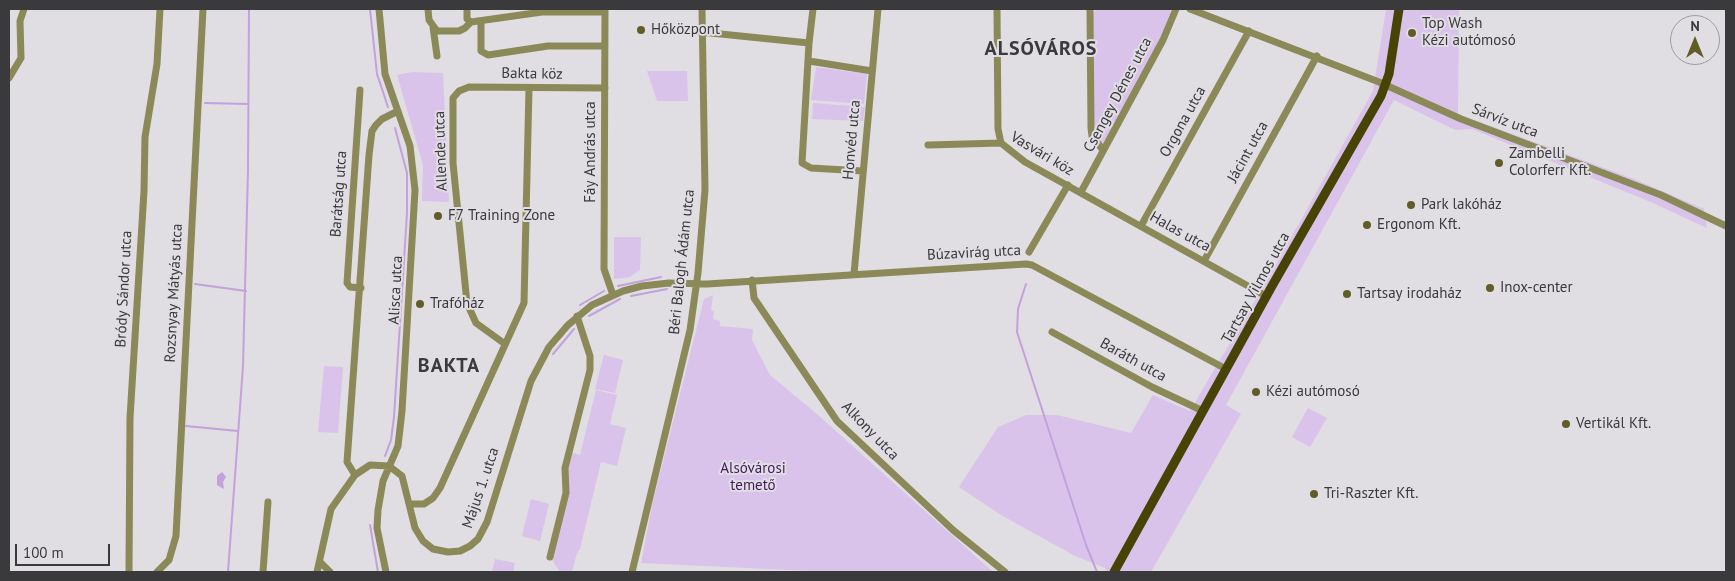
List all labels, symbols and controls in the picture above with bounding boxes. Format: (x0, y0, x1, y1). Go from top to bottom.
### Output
place label: Top Wash Kézi autómosó (1422, 15, 1516, 50)
north arrow (1670, 15, 1720, 65)
text: N (1690, 17, 1700, 35)
place label: Hőközpont (651, 21, 720, 39)
marker: Hőközpont (635, 24, 647, 36)
marker: Top Wash Kézi autómosó (1406, 27, 1418, 39)
street label: Csengey Dénes utca (1080, 34, 1156, 156)
district label: ALSÓVÁROS (983, 37, 1099, 61)
street label: Bakta köz (501, 64, 563, 84)
street label: Orgona utca (1156, 83, 1210, 161)
street label: Honvéd utca (840, 99, 864, 181)
street label: Sárvíz utca (1469, 100, 1541, 142)
street label: Fáy András utca (582, 101, 600, 203)
street label: Allende utca (431, 111, 451, 191)
street label: Jácint utca (1224, 118, 1272, 186)
street label: Vasvári köz (1007, 128, 1077, 180)
place label: Zambelli Colorferr Kft. (1509, 145, 1591, 180)
street label: Barátság utca (327, 150, 351, 238)
marker: Zambelli Colorferr Kft. (1493, 157, 1505, 169)
street label: Béri Balogh Ádám utca (665, 188, 699, 336)
place label: Park lakóház (1421, 196, 1502, 214)
marker: Park lakóház (1405, 199, 1417, 211)
place label: F7 Training Zone (448, 207, 555, 225)
street label: Halas utca (1146, 208, 1214, 256)
marker: F7 Training Zone (432, 210, 444, 222)
place label: Ergonom Kft. (1377, 216, 1461, 234)
marker: Ergonom Kft. (1361, 219, 1373, 231)
street label: Rozsnyay Mátyás utca (161, 223, 187, 363)
street label: Tartsay Vilmos utca (1218, 229, 1294, 347)
street label: Bródy Sándor utca (112, 230, 136, 348)
street label: Búzavirág utca (927, 242, 1021, 264)
street label: Alisca utca (385, 255, 407, 325)
place label: Inox-center (1500, 279, 1573, 297)
marker: Inox-center (1484, 282, 1496, 294)
place label: Tartsay irodaház (1357, 285, 1462, 303)
marker: Tartsay irodaház (1341, 288, 1353, 300)
place label: Trafóház (430, 295, 484, 313)
marker: Trafóház (414, 298, 426, 310)
street label: Baráth utca (1097, 334, 1169, 386)
district label: BAKTA (417, 354, 481, 378)
place label: Kézi autómosó (1266, 383, 1360, 401)
marker: Kézi autómosó (1250, 386, 1262, 398)
street label: Alkony utca (838, 398, 902, 464)
place label: Vertikál Kft. (1576, 415, 1651, 433)
marker: Vertikál Kft. (1560, 418, 1572, 430)
street label: Május 1. utca (459, 445, 503, 531)
park label: Alsóvárosi temető (720, 460, 786, 495)
place label: Tri-Raszter Kft. (1324, 485, 1418, 503)
marker: Tri-Raszter Kft. (1308, 488, 1320, 500)
scale bar (18, 534, 112, 566)
text: 100 m (23, 543, 64, 562)

